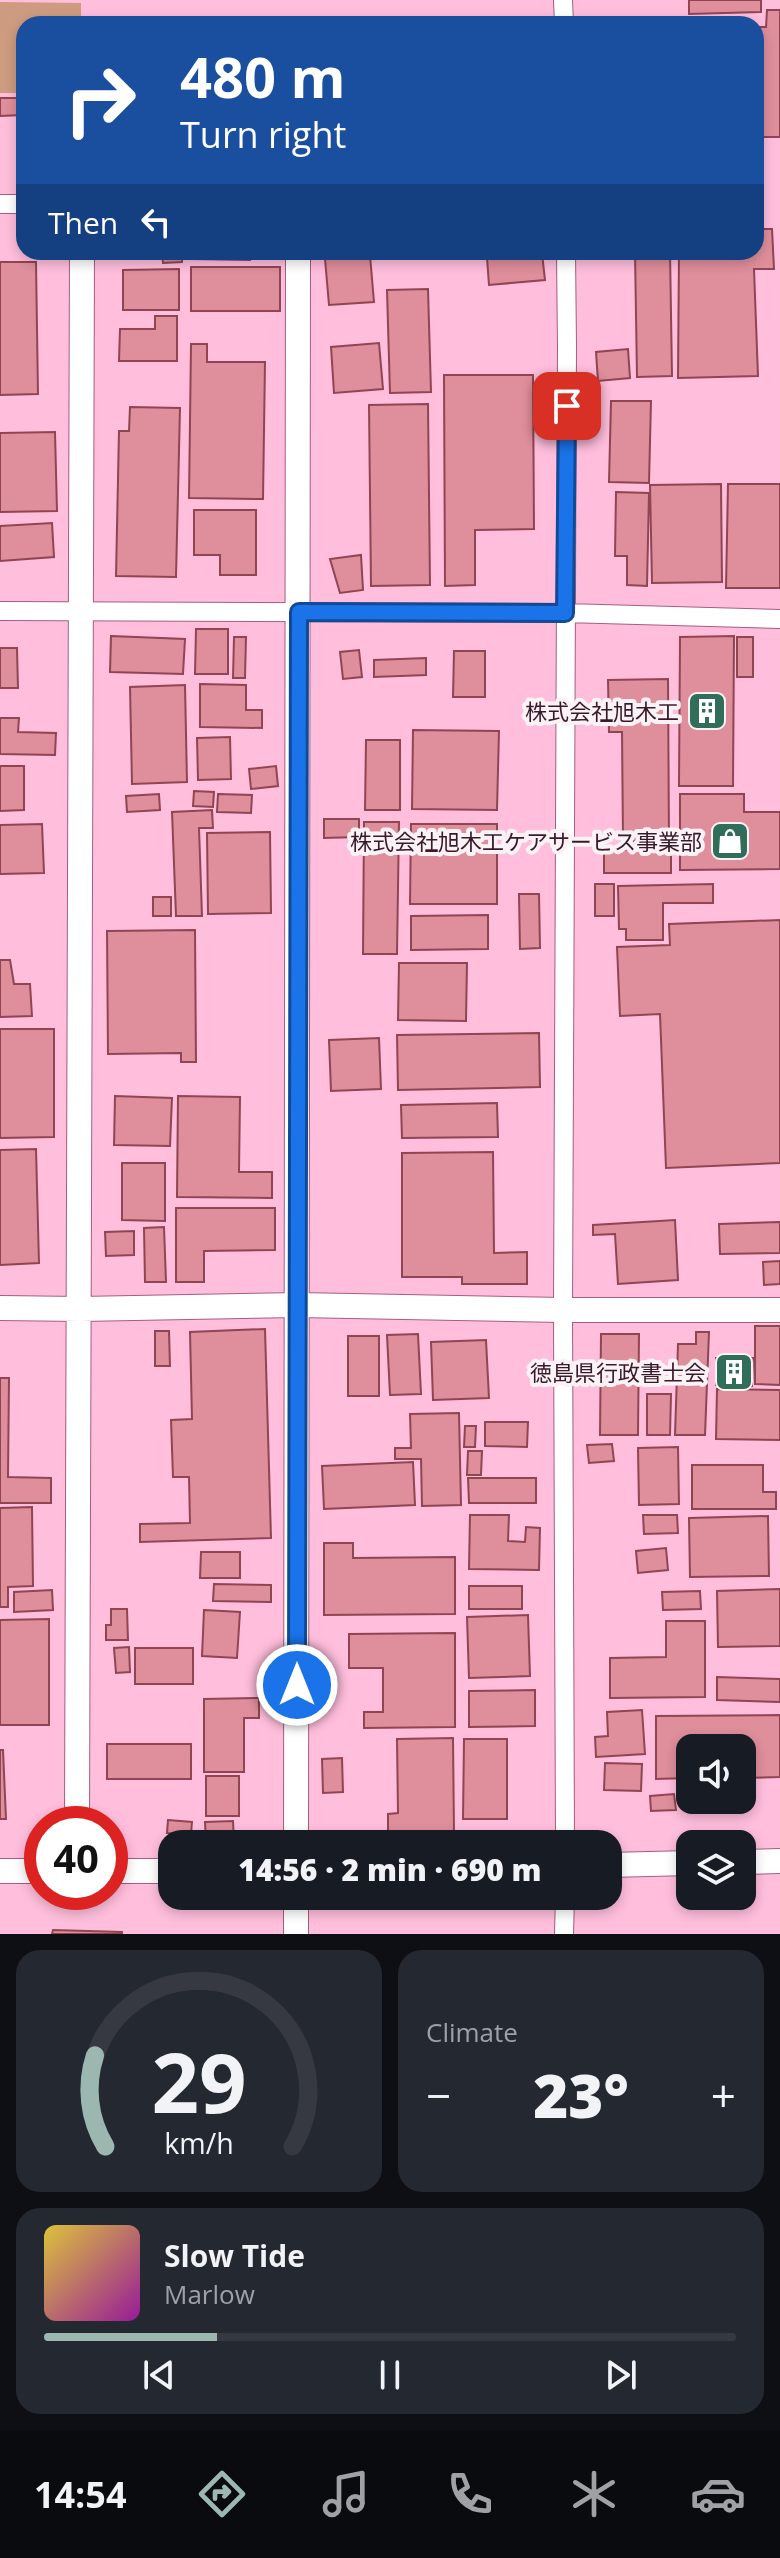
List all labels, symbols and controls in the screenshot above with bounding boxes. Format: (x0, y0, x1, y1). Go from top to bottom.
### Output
text: 480 m (180, 38, 346, 114)
icon: right (48, 48, 152, 152)
text: Turn right (180, 110, 346, 159)
icon: left (134, 200, 178, 244)
text: Then (48, 202, 118, 243)
pin (533, 372, 601, 440)
icon: arrive (545, 384, 589, 428)
building icon: 株式会社旭木工 (686, 690, 728, 732)
place label: 株式会社旭木工 (525, 696, 679, 726)
shop icon: 株式会社旭木工ケアサービス事業部 (709, 820, 751, 862)
place label: 株式会社旭木工ケアサービス事業部 (350, 826, 702, 856)
building icon: 徳島県行政書士会 (713, 1351, 755, 1393)
place label: 徳島県行政書士会 (530, 1357, 706, 1387)
position arrow (255, 1643, 339, 1727)
map controls (676, 1734, 756, 1910)
button: sound (676, 1734, 756, 1814)
speed limit sign: 40 (24, 1806, 128, 1910)
button: layers (676, 1830, 756, 1910)
text: 14:56 · 2 min · 690 m (238, 1849, 542, 1890)
text: Climate (426, 2014, 518, 2050)
text: 29 (151, 2024, 247, 2137)
text: 23° (533, 2054, 629, 2136)
text: − (426, 2065, 451, 2125)
text: + (711, 2065, 736, 2125)
text: km/h (164, 2123, 234, 2162)
text: Slow Tide (164, 2235, 305, 2276)
text: Marlow (164, 2276, 255, 2312)
icon: previous (137, 2353, 181, 2397)
icon: pause (368, 2353, 412, 2397)
icon: next (599, 2353, 643, 2397)
icon: directions (194, 2466, 250, 2522)
icon: music (318, 2466, 374, 2522)
icon: phone (442, 2466, 498, 2522)
icon: climate (566, 2466, 622, 2522)
icon: car (690, 2466, 746, 2522)
text: 14:54 (34, 2470, 127, 2519)

